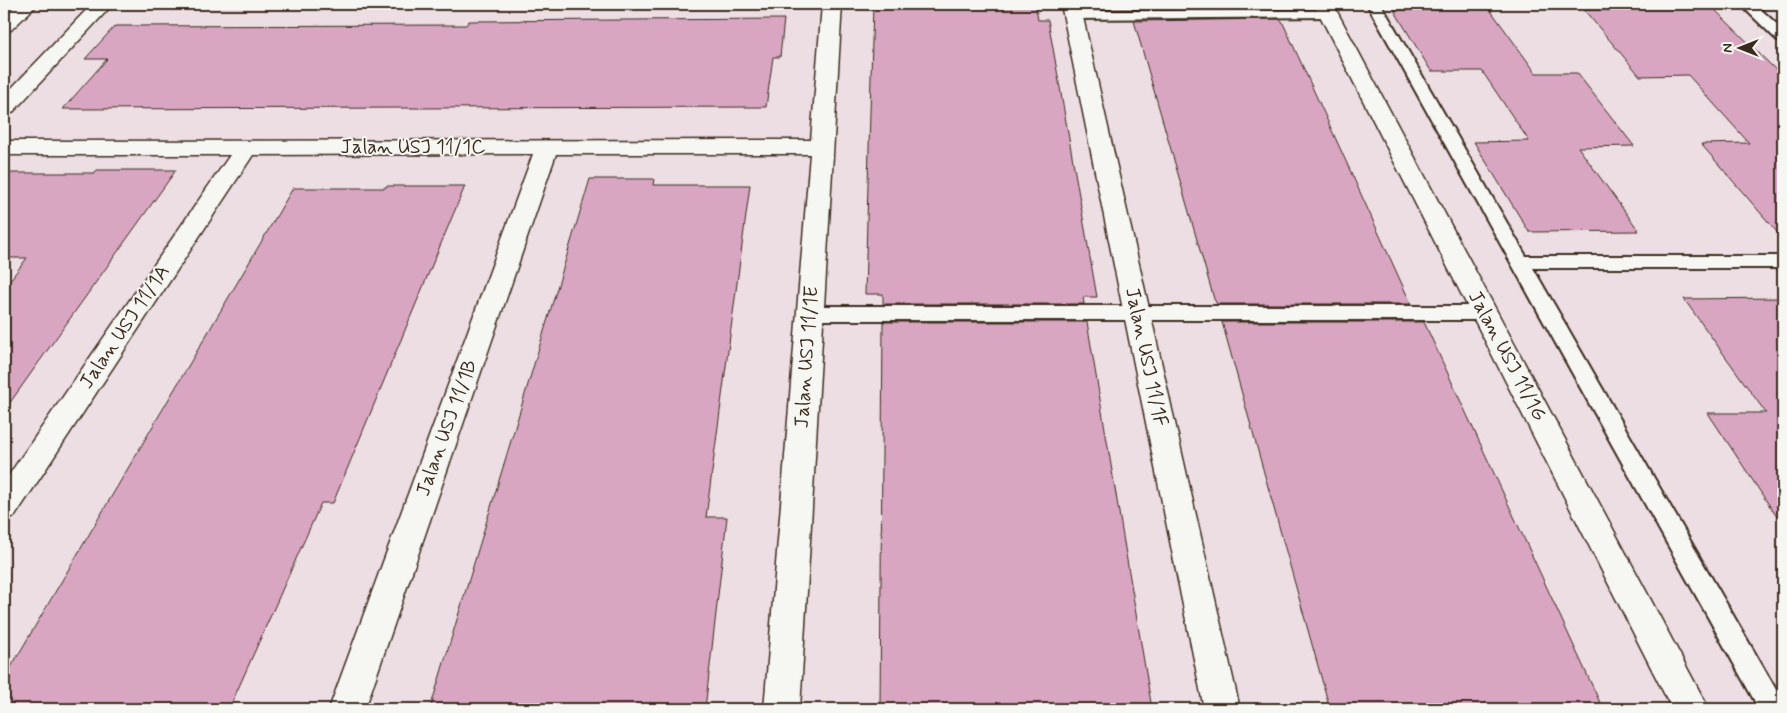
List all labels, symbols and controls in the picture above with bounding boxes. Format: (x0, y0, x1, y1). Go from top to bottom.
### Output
north arrow (1714, 22, 1764, 72)
text: N (1719, 43, 1737, 53)
street label: Jalan USJ 11/1C (340, 134, 486, 161)
street label: Jalan USJ 11/1A (74, 260, 176, 394)
street label: Jalan USJ 11/1E (789, 285, 825, 429)
street label: Jalan USJ 11/1F (1118, 285, 1174, 429)
street label: Jalan USJ 11/1G (1461, 286, 1553, 426)
street label: Jalan USJ 11/1B (410, 356, 484, 500)

